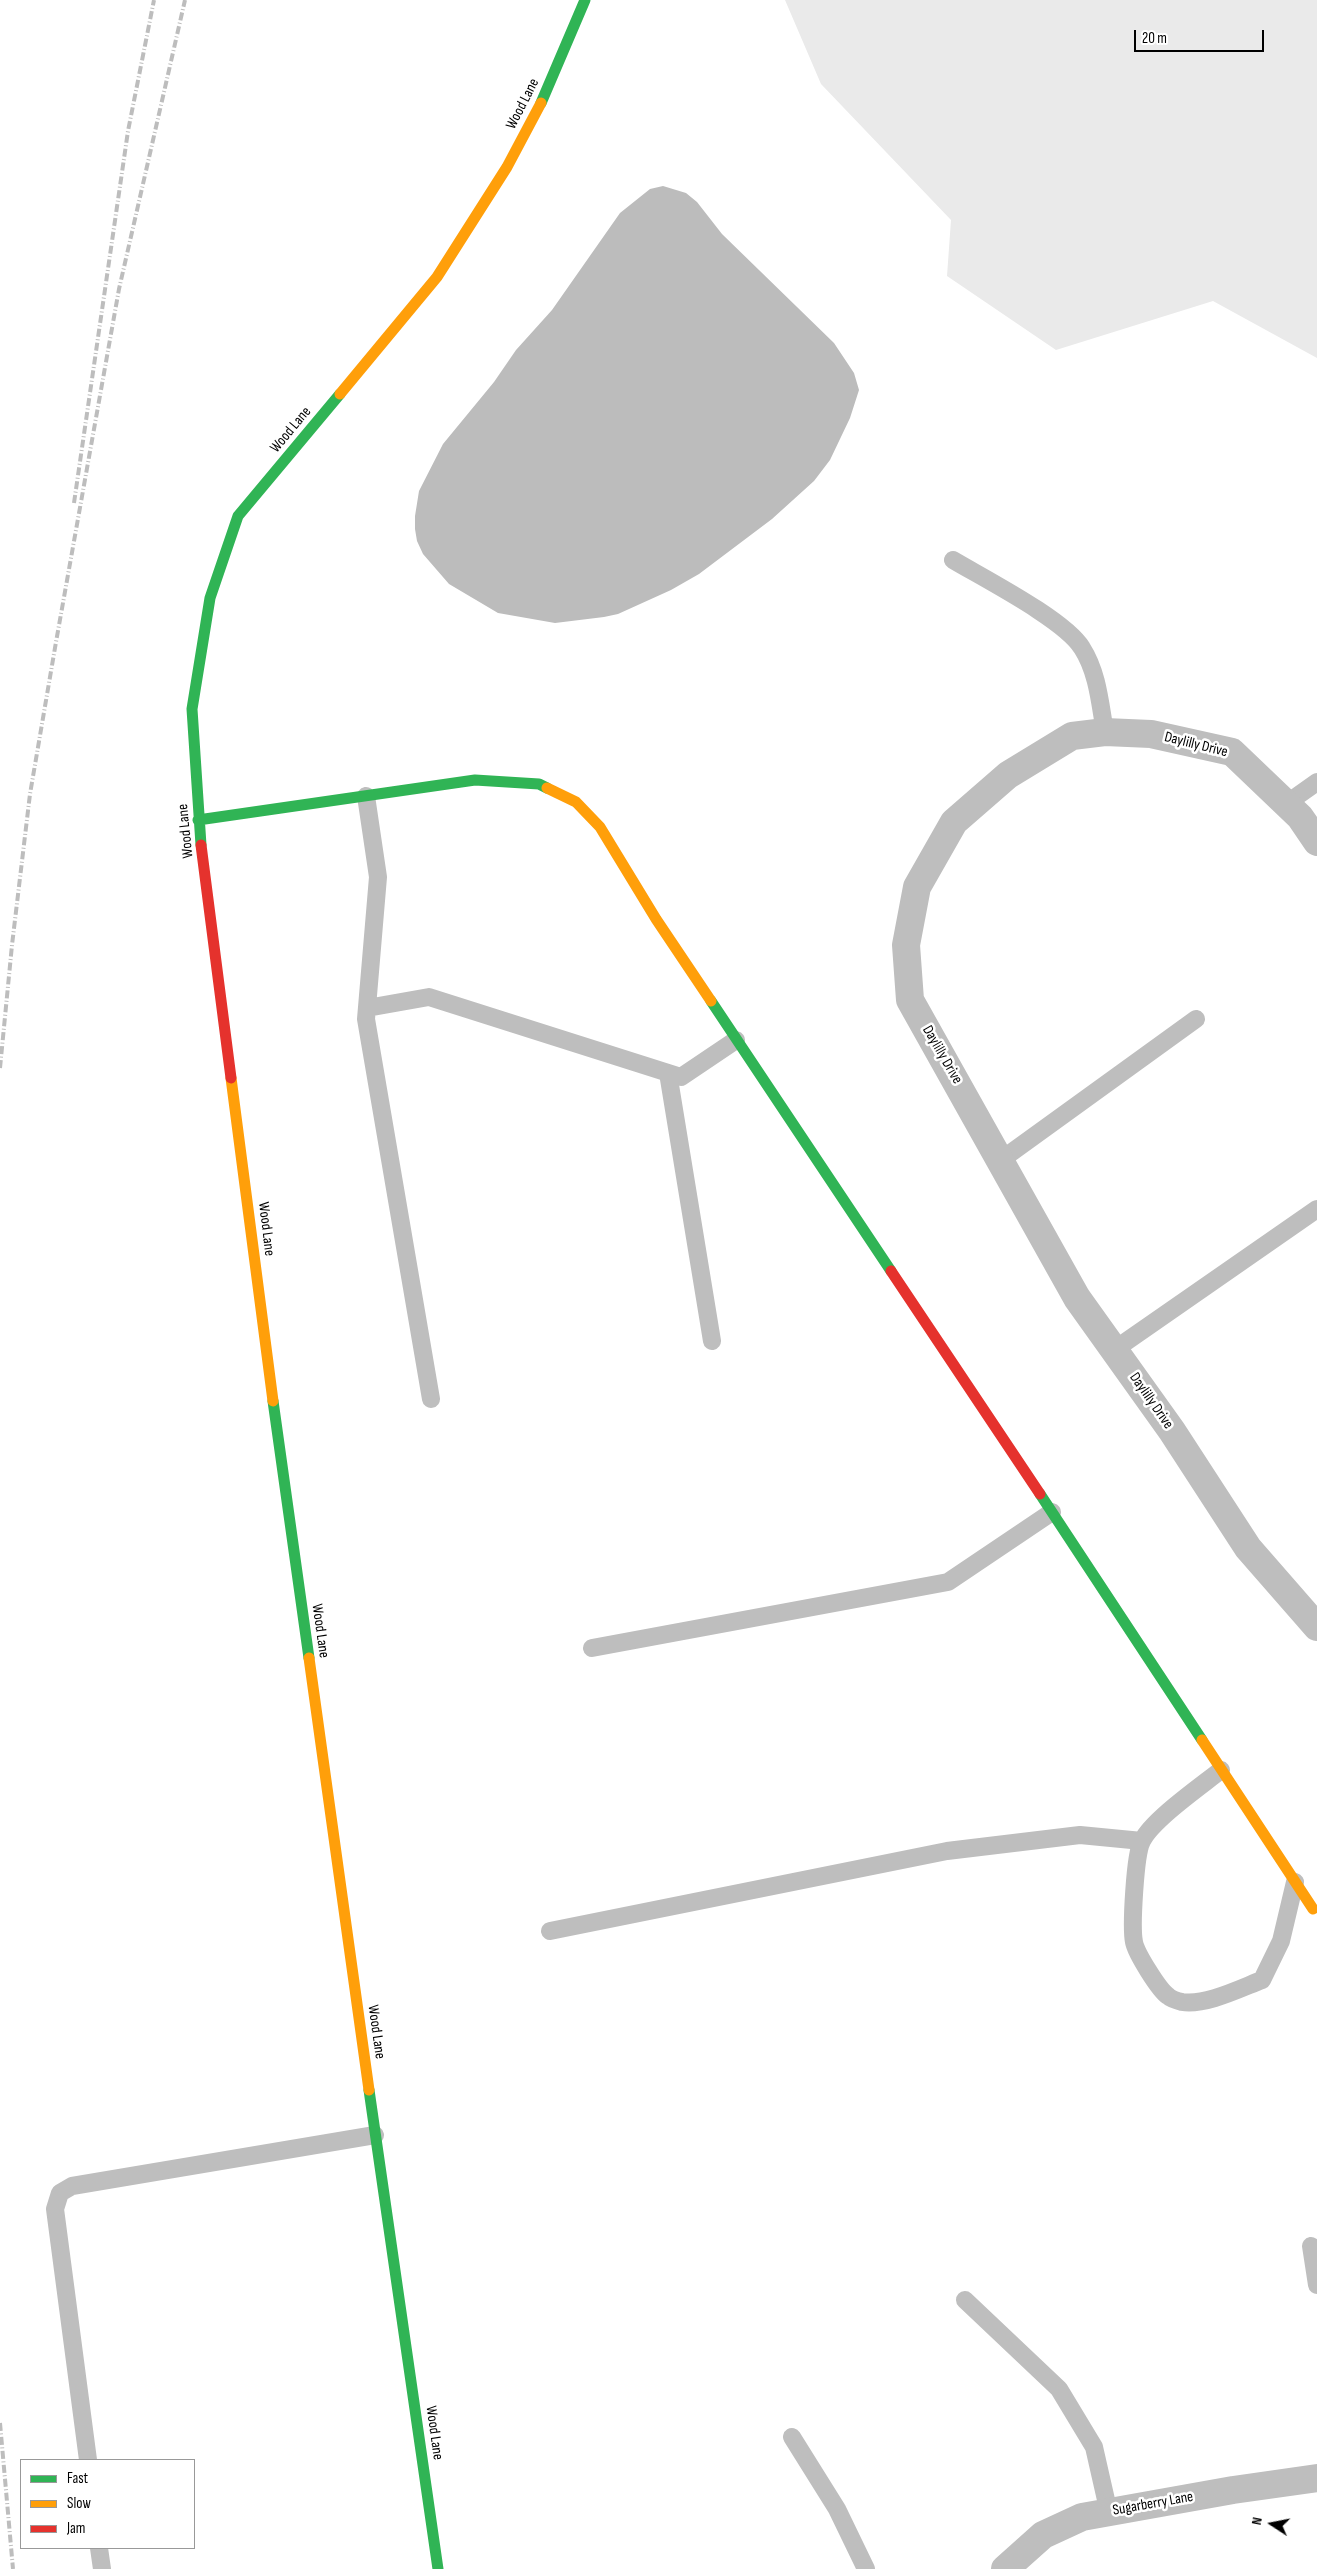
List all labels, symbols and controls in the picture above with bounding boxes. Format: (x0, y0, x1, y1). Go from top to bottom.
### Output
scale bar (1137, 20, 1267, 52)
text: 20 m (1142, 29, 1167, 48)
street label: Wood Lane (503, 76, 543, 132)
street label: Wood Lane (267, 403, 315, 457)
street label: Daylilly Drive (1162, 728, 1230, 762)
street label: Wood Lane (174, 803, 198, 859)
street label: Daylilly Drive (918, 1023, 966, 1087)
street label: Wood Lane (254, 1201, 278, 1257)
street label: Daylilly Drive (1125, 1369, 1177, 1433)
street label: Wood Lane (307, 1603, 333, 1659)
street label: Wood Lane (363, 2004, 389, 2060)
street label: Wood Lane (421, 2405, 447, 2461)
legend (20, 2459, 195, 2549)
text: Fast (67, 2469, 88, 2488)
street label: Sugarberry Lane (1111, 2488, 1195, 2520)
text: Slow (67, 2494, 91, 2513)
north arrow (1247, 2499, 1297, 2549)
text: N (1248, 2516, 1266, 2526)
text: Jam (67, 2519, 85, 2538)

